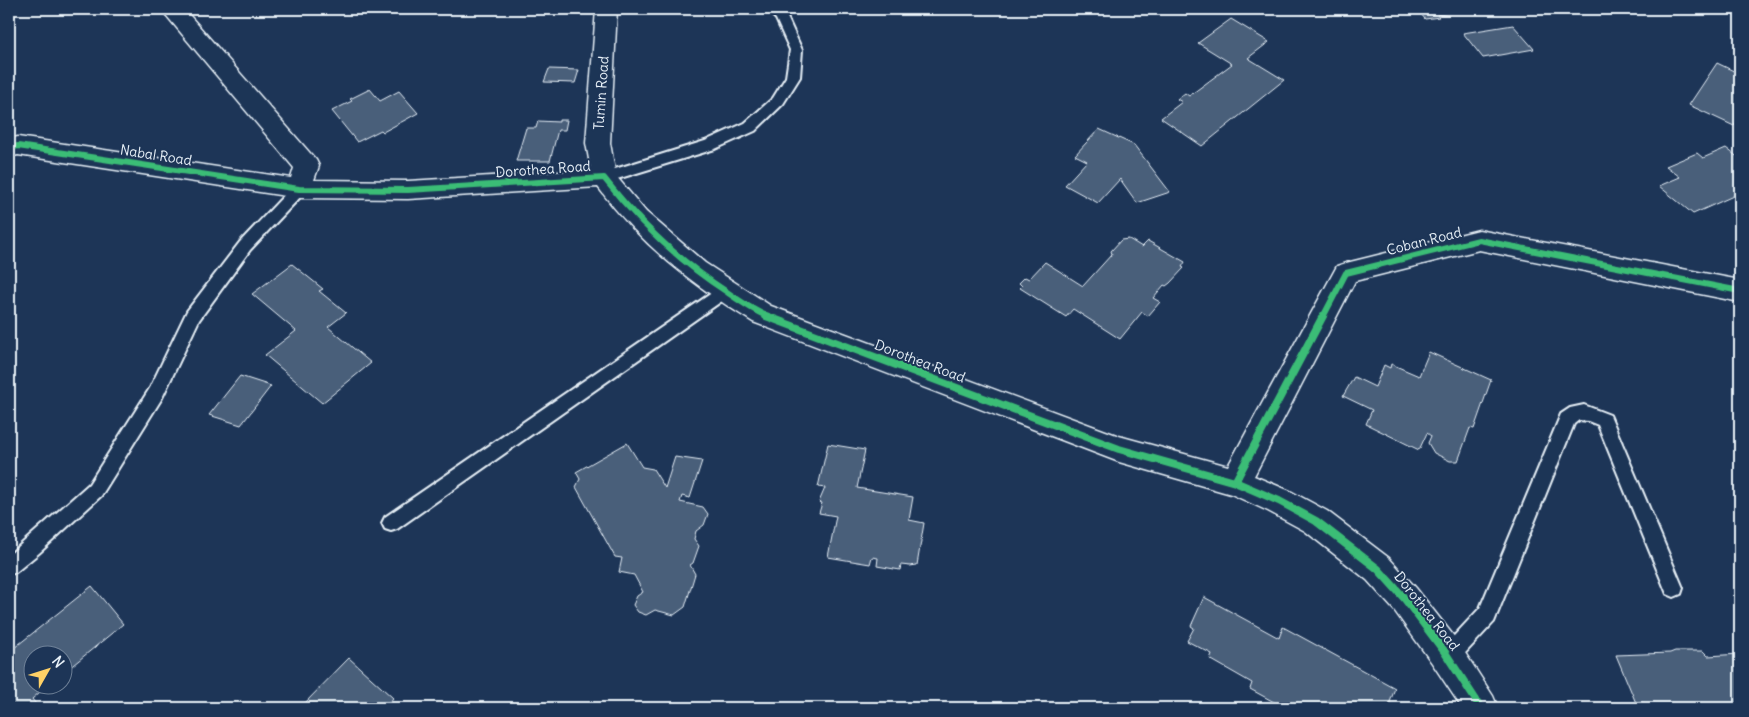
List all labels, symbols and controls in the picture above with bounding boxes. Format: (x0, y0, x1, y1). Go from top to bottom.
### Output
street label: Tumin Road (589, 55, 613, 131)
street label: Nabal Road (119, 140, 193, 170)
street label: Dorothea Road (495, 157, 591, 181)
street label: Coban Road (1384, 223, 1464, 259)
street label: Dorothea Road (872, 335, 968, 387)
street label: Dorothea Road (1390, 568, 1464, 654)
north arrow (22, 644, 72, 694)
text: N (48, 652, 68, 671)

